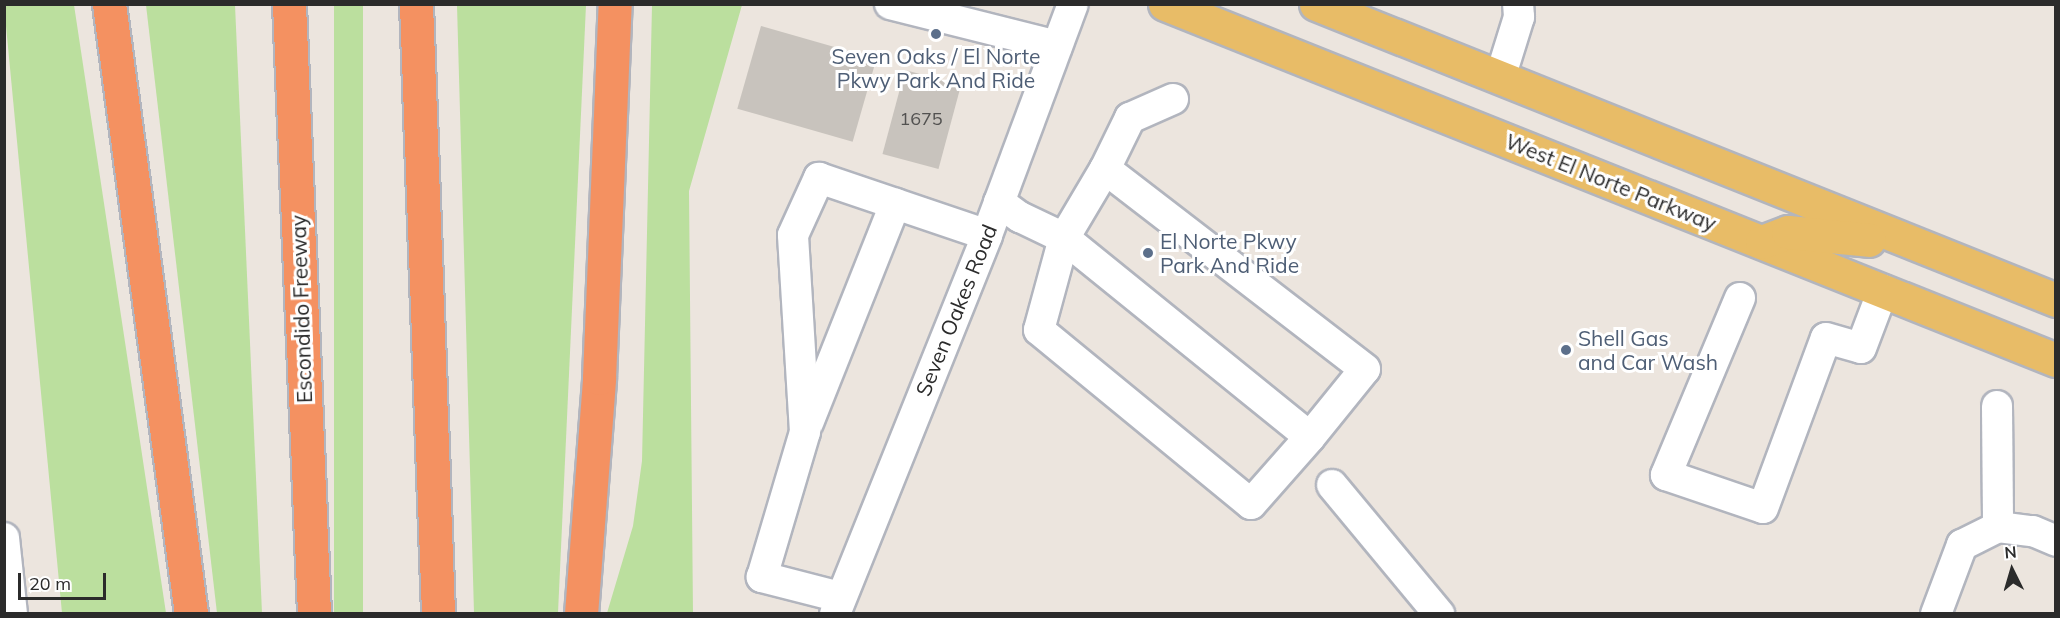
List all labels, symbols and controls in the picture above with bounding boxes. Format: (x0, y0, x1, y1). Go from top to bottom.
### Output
marker: Seven Oaks / El Norte Pkwy Park And Ride (929, 27, 943, 41)
place label: Seven Oaks / El Norte Pkwy Park And Ride (832, 43, 1040, 93)
house number: 1675 (899, 108, 943, 130)
street label: West El Norte Parkway (1502, 128, 1720, 236)
street label: Escondido Freeway (285, 215, 317, 403)
street label: Seven Oakes Road (910, 221, 1002, 399)
place label: El Norte Pkwy Park And Ride (1160, 228, 1299, 278)
marker: El Norte Pkwy Park And Ride (1141, 246, 1155, 260)
place label: Shell Gas and Car Wash (1578, 325, 1718, 375)
marker: Shell Gas and Car Wash (1559, 343, 1573, 357)
north arrow (1982, 540, 2042, 600)
text: N (2004, 542, 2017, 563)
scale bar (21, 561, 110, 599)
text: 20 m (29, 572, 71, 595)

